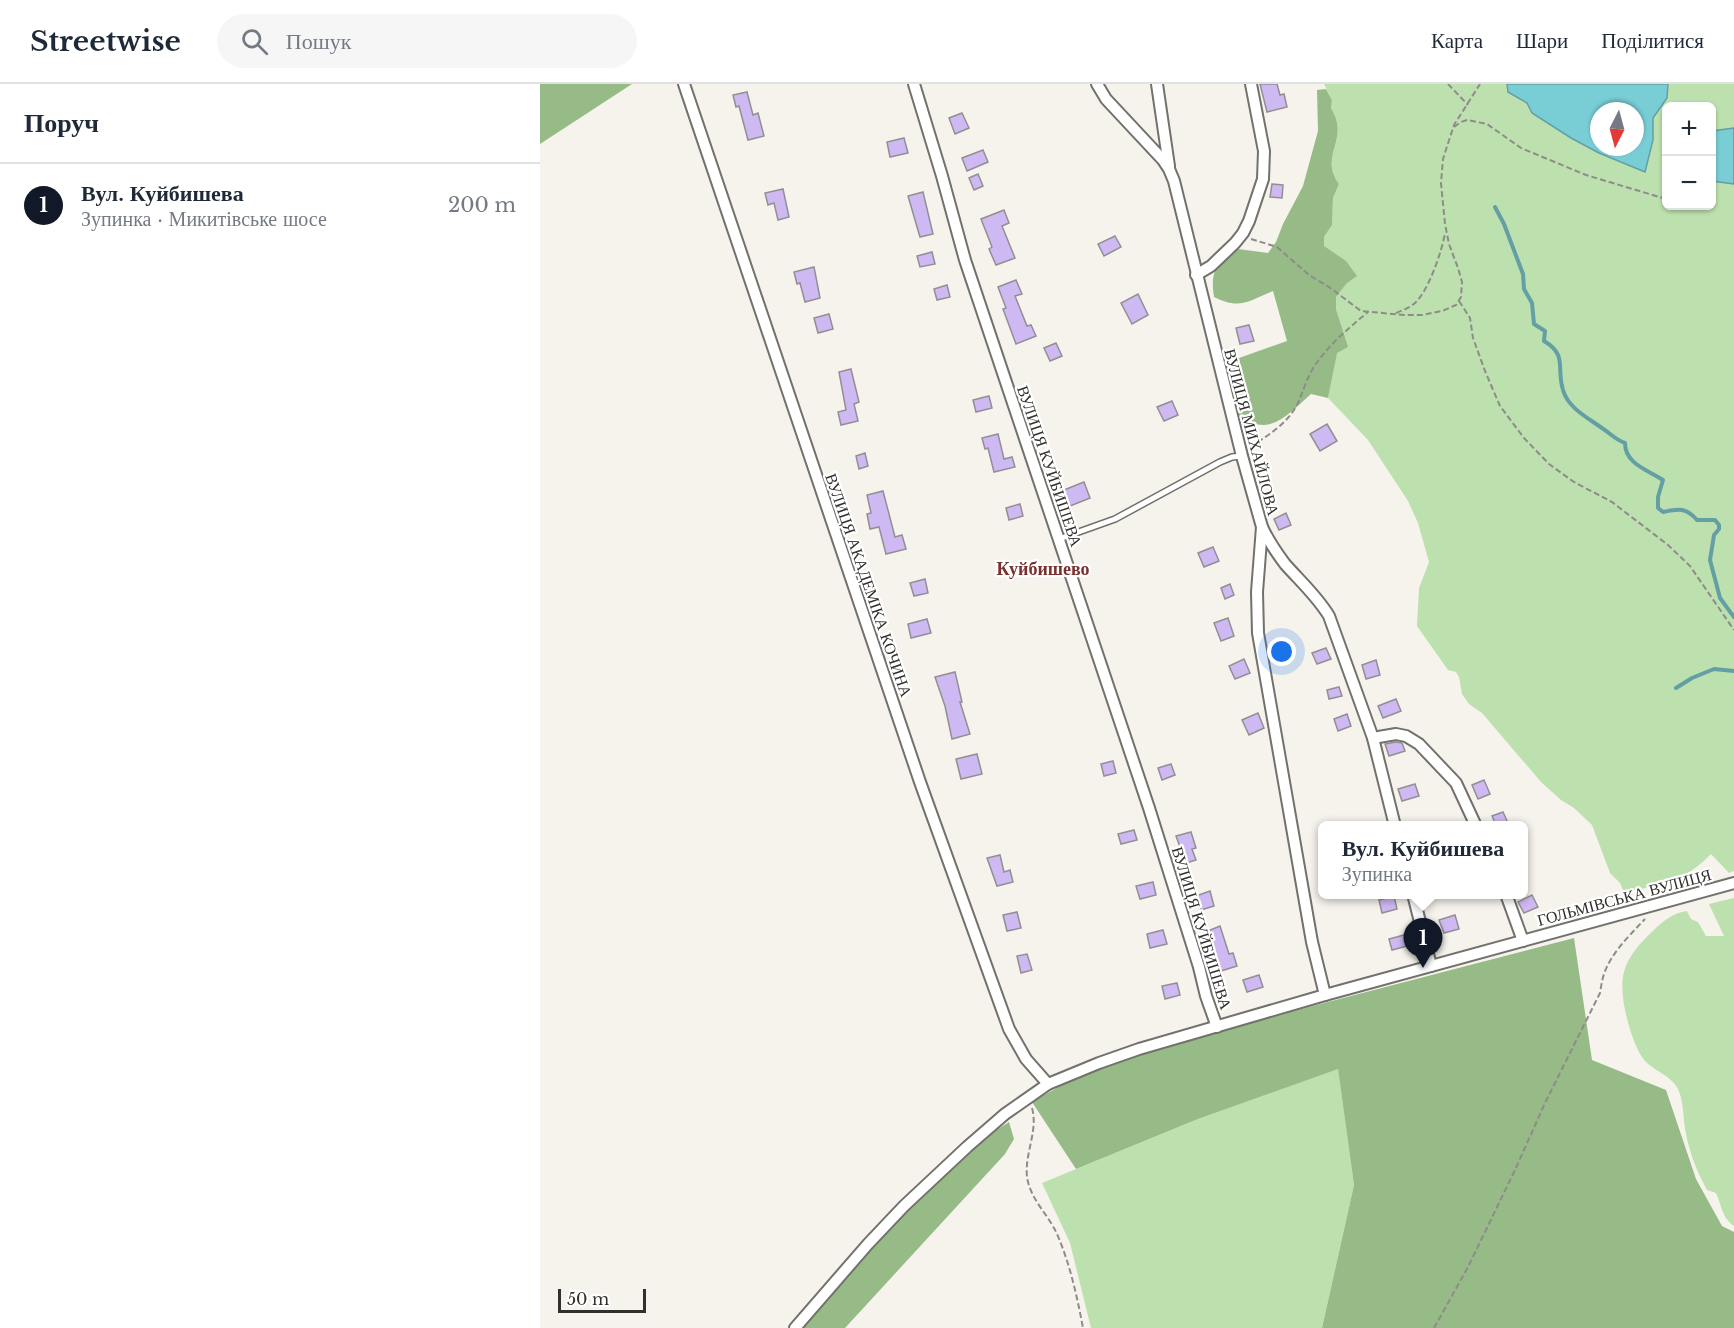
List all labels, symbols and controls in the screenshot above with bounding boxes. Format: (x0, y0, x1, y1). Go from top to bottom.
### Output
search box (217, 14, 637, 68)
text: Streetwise (30, 24, 181, 59)
icon: search (238, 25, 271, 58)
text: Пошук (286, 28, 351, 55)
text: Карта (1431, 28, 1483, 54)
text: Шари (1516, 28, 1568, 54)
text: Поділитися (1601, 28, 1704, 54)
north arrow (1590, 102, 1644, 156)
map controls (1662, 102, 1716, 210)
button: + (1662, 102, 1716, 156)
text: Поруч (24, 107, 99, 139)
button: − (1662, 156, 1716, 210)
text: Вул. Куйбишева (81, 180, 244, 207)
text: 1 (39, 193, 48, 217)
text: 200 m (448, 193, 516, 217)
text: Зупинка · Микитівське шосе (81, 207, 327, 231)
street label: ВУЛИЦЯ МИХАЙЛОВА (1220, 346, 1284, 518)
street label: ВУЛИЦЯ КУЙБИШЕВА (1013, 383, 1087, 550)
street label: ВУЛИЦЯ АКАДЕМІКА КОЧИНА (821, 470, 917, 700)
district label: Куйбишево (996, 558, 1090, 580)
your location (1267, 637, 1296, 666)
popup (1318, 821, 1528, 899)
text: Вул. Куйбишева (1342, 835, 1504, 862)
street label: ВУЛИЦЯ КУЙБИШЕВА (1168, 844, 1236, 1012)
text: Зупинка (1342, 862, 1412, 886)
street label: ГОЛЬМІВСЬКА ВУЛИЦЯ (1535, 864, 1714, 930)
pin: 1 (1404, 918, 1442, 968)
scale bar (558, 1286, 646, 1314)
text: 50 m (567, 1289, 609, 1309)

